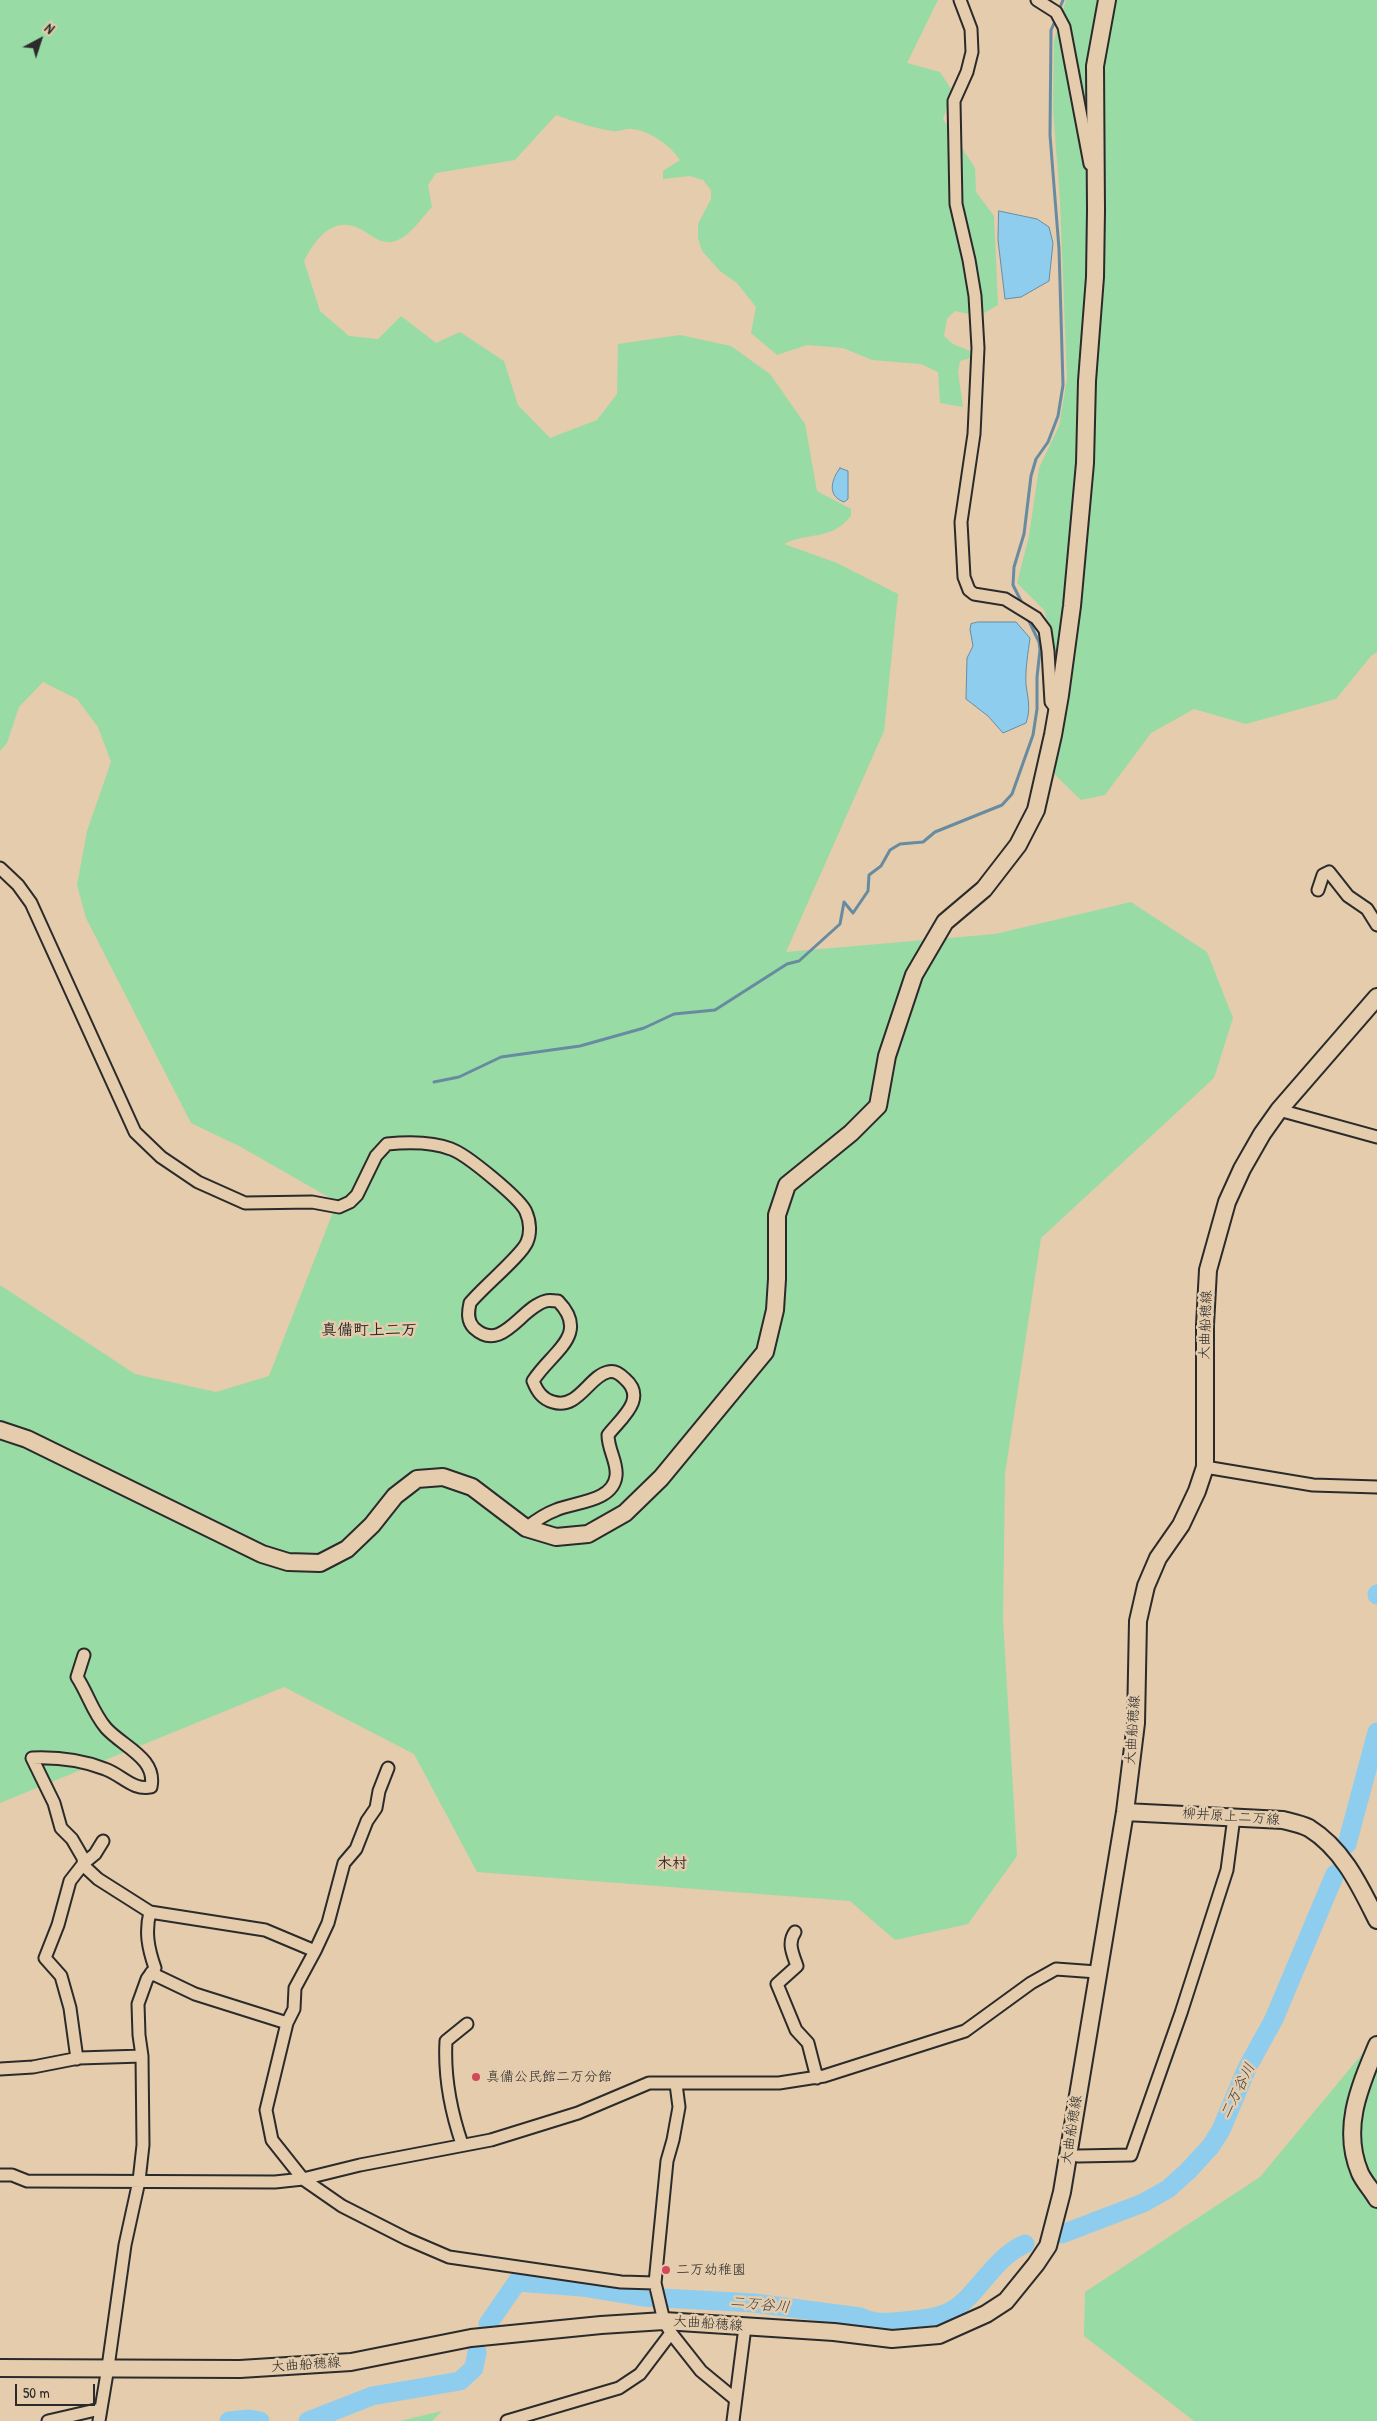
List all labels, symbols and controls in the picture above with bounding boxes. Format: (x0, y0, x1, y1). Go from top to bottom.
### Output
north arrow (15, 15, 65, 65)
text: N (41, 18, 59, 38)
street label: 大曲船穂線 (1196, 1290, 1216, 1360)
district label: 真備町上二万 (321, 1321, 417, 1341)
street label: 大曲船穂線 (1122, 1694, 1144, 1766)
street label: 柳井原上二万線 (1182, 1805, 1280, 1829)
district label: 木村 (657, 1855, 687, 1873)
water label: 二万谷川 (1216, 2060, 1260, 2122)
place label: 真備公民館二万分館 (486, 2069, 612, 2085)
marker: 真備公民館二万分館 (470, 2071, 482, 2083)
street label: 大曲船穂線 (1058, 2094, 1086, 2166)
place label: 二万幼稚園 (676, 2262, 746, 2278)
marker: 二万幼稚園 (660, 2264, 672, 2276)
water label: 二万谷川 (729, 2293, 791, 2317)
street label: 大曲船穂線 (672, 2313, 744, 2335)
street label: 大曲船穂線 (270, 2354, 342, 2376)
scale bar (18, 2374, 98, 2406)
text: 50 m (23, 2382, 50, 2403)

